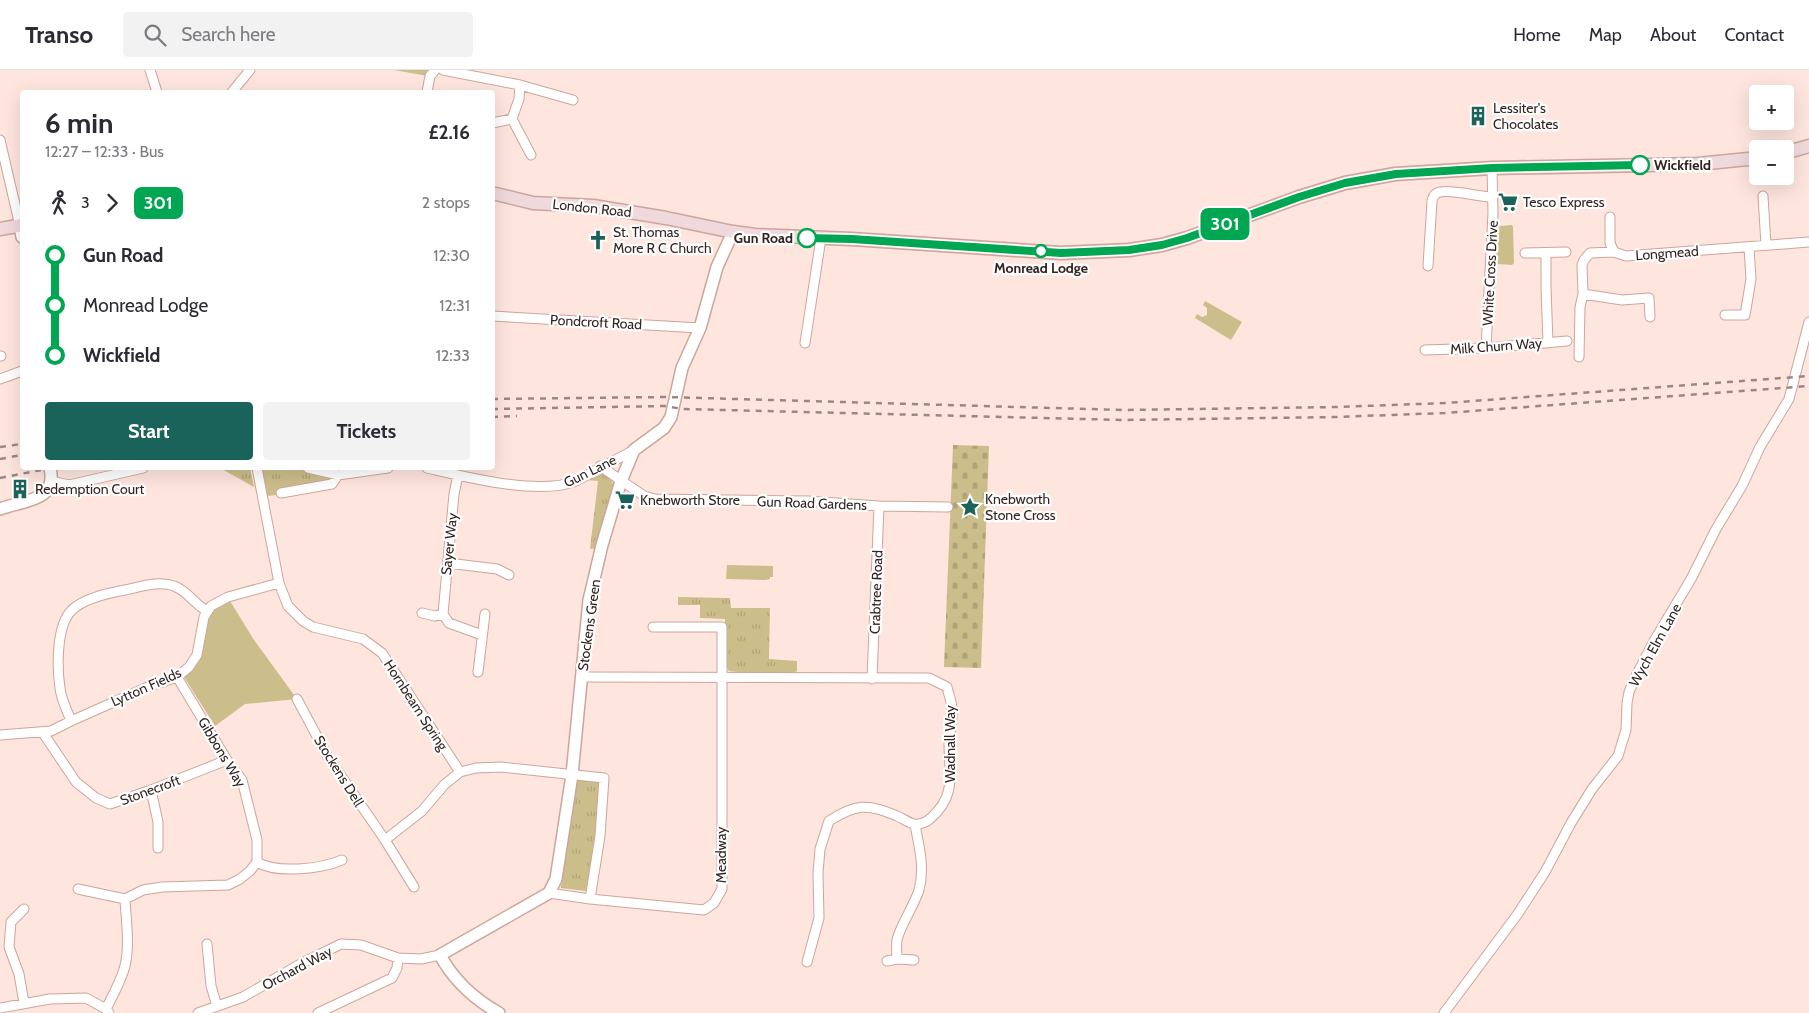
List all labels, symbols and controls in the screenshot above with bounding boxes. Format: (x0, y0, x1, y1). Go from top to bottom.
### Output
search box (123, 12, 473, 57)
text: Transo (25, 20, 93, 49)
icon: search (141, 21, 169, 49)
text: Search here (181, 23, 276, 46)
text: Home (1513, 24, 1561, 46)
text: Map (1589, 24, 1622, 46)
text: About (1650, 24, 1696, 46)
text: Contact (1724, 24, 1784, 46)
map controls (1749, 85, 1794, 185)
button: + (1749, 85, 1794, 130)
place label: Lessiter's Chocolates (1493, 99, 1559, 133)
building icon: Lessiter's Chocolates (1467, 105, 1489, 127)
text: 6 min (45, 106, 114, 140)
text: £2.16 (429, 121, 470, 144)
button: − (1749, 140, 1794, 185)
text: 12:27 – 12:33 · Bus (45, 142, 164, 161)
marker: Wickfield (1630, 155, 1650, 175)
place label: Wickfield (1654, 156, 1711, 174)
icon: walk (45, 189, 73, 217)
icon: forward (98, 189, 126, 217)
supermarket icon: Tesco Express (1497, 191, 1519, 213)
text: 301 (144, 192, 173, 214)
text: 3 (81, 193, 90, 212)
text: 2 stops (422, 193, 470, 212)
place label: Tesco Express (1523, 193, 1605, 211)
street label: London Road (552, 195, 632, 221)
line badge: 301 (1196, 208, 1254, 240)
text: 301 (1210, 213, 1240, 235)
street label: White Cross Drive (1478, 220, 1502, 326)
place label: St. Thomas More R C Church (613, 223, 712, 257)
marker: Gun Road (797, 228, 817, 248)
church icon: St. Thomas More R C Church (587, 229, 609, 251)
place label: Gun Road (734, 229, 793, 247)
street label: Longmead (1635, 242, 1699, 264)
text: Gun Road (83, 244, 163, 267)
marker: Monread Lodge (1034, 244, 1048, 258)
text: 12:30 (433, 246, 470, 265)
place label: Monread Lodge (994, 259, 1088, 277)
text: Monread Lodge (83, 294, 208, 317)
text: 12:31 (439, 296, 470, 315)
street label: Pondcroft Road (549, 311, 643, 333)
street label: Milk Churn Way (1449, 334, 1543, 358)
text: Wickfield (83, 344, 160, 367)
text: 12:33 (436, 346, 470, 365)
button: Start (45, 402, 253, 460)
button: Tickets (263, 402, 470, 460)
street label: Gun Lane (561, 451, 619, 491)
building icon: Redemption Court (9, 478, 31, 500)
place label: Redemption Court (35, 480, 145, 498)
supermarket icon: Knebworth Store (614, 489, 636, 511)
place label: Knebworth Stone Cross (985, 490, 1056, 524)
place label: Knebworth Store (640, 491, 740, 509)
street label: Gun Road Gardens (757, 492, 868, 514)
place icon: Knebworth Stone Cross (959, 496, 981, 518)
street label: Sayer Way (437, 512, 461, 576)
street label: Crabtree Road (866, 550, 886, 634)
street label: Stockens Green (574, 578, 604, 672)
street label: Wych Elm Lane (1625, 600, 1685, 690)
street label: Hornbeam Spring (380, 656, 453, 755)
street label: Lytton Fields (108, 663, 184, 711)
street label: Wadnall Way (941, 705, 959, 783)
street label: Gibbons Way (194, 714, 250, 790)
street label: Stockens Dell (310, 732, 368, 810)
street label: Stonecroft (117, 771, 183, 809)
street label: Meadway (712, 827, 730, 883)
street label: Orchard Way (259, 942, 335, 994)

